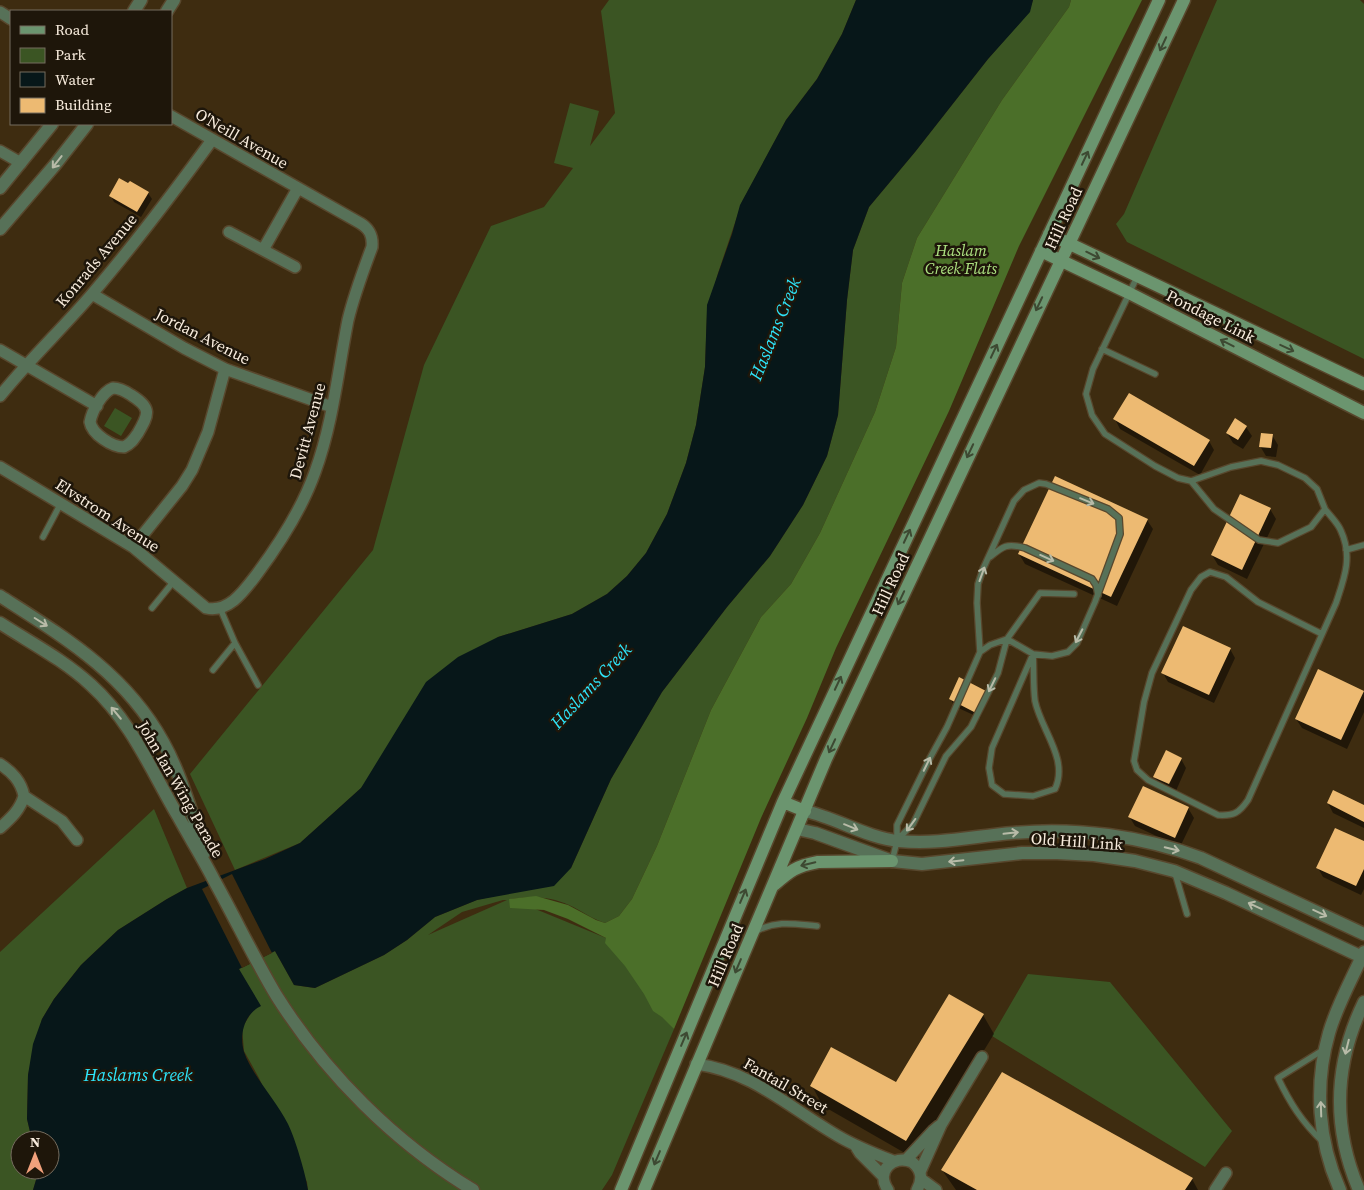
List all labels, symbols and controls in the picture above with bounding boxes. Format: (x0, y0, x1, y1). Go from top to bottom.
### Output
legend (10, 10, 172, 125)
text: Road (55, 19, 89, 40)
one-way arrow (1158, 36, 1167, 51)
text: Park (55, 44, 87, 65)
text: Water (55, 69, 96, 90)
text: Building (55, 94, 112, 115)
street label: O'Neill Avenue (191, 102, 293, 174)
one-way arrow (1081, 151, 1090, 166)
one-way arrow (52, 155, 62, 169)
street label: Hill Road (1039, 183, 1087, 253)
street label: Konrads Avenue (50, 209, 142, 311)
park label: Haslam Creek Flats (925, 239, 997, 279)
one-way arrow (1086, 250, 1101, 260)
water label: Haslams Creek (742, 273, 807, 385)
street label: Pondage Link (1163, 284, 1260, 348)
one-way arrow (1034, 297, 1044, 312)
street label: Jordan Avenue (151, 302, 254, 369)
one-way arrow (1220, 338, 1235, 347)
one-way arrow (990, 344, 1000, 359)
one-way arrow (1279, 344, 1294, 353)
street label: Devitt Avenue (284, 380, 330, 482)
one-way arrow (965, 444, 975, 459)
street label: Elvstrom Avenue (52, 473, 164, 557)
one-way arrow (1079, 496, 1094, 506)
one-way arrow (903, 529, 913, 544)
street label: Hill Road (866, 549, 914, 619)
one-way arrow (1039, 554, 1054, 564)
one-way arrow (978, 566, 987, 582)
one-way arrow (895, 590, 905, 605)
one-way arrow (34, 617, 48, 627)
one-way arrow (1074, 629, 1084, 644)
water label: Haslams Creek (544, 637, 637, 735)
one-way arrow (834, 676, 843, 691)
one-way arrow (987, 677, 996, 692)
one-way arrow (110, 706, 122, 719)
street label: John Ian Wing Parade (132, 716, 229, 862)
one-way arrow (827, 738, 837, 753)
one-way arrow (923, 757, 932, 772)
one-way arrow (906, 818, 916, 832)
one-way arrow (843, 823, 858, 832)
street label: Old Hill Link (1030, 827, 1124, 855)
one-way arrow (1002, 828, 1018, 838)
one-way arrow (1163, 844, 1179, 854)
one-way arrow (948, 856, 964, 865)
one-way arrow (801, 860, 817, 869)
one-way arrow (739, 889, 749, 904)
one-way arrow (1248, 901, 1263, 910)
one-way arrow (1313, 908, 1328, 918)
street label: Hill Road (702, 920, 748, 990)
one-way arrow (733, 958, 743, 973)
one-way arrow (680, 1032, 690, 1047)
one-way arrow (1342, 1039, 1351, 1055)
street label: Fantail Street (740, 1052, 833, 1118)
water label: Haslams Creek (82, 1062, 193, 1087)
one-way arrow (1316, 1101, 1326, 1118)
north arrow (10, 1130, 60, 1180)
text: N (30, 1132, 40, 1152)
one-way arrow (652, 1150, 662, 1165)

